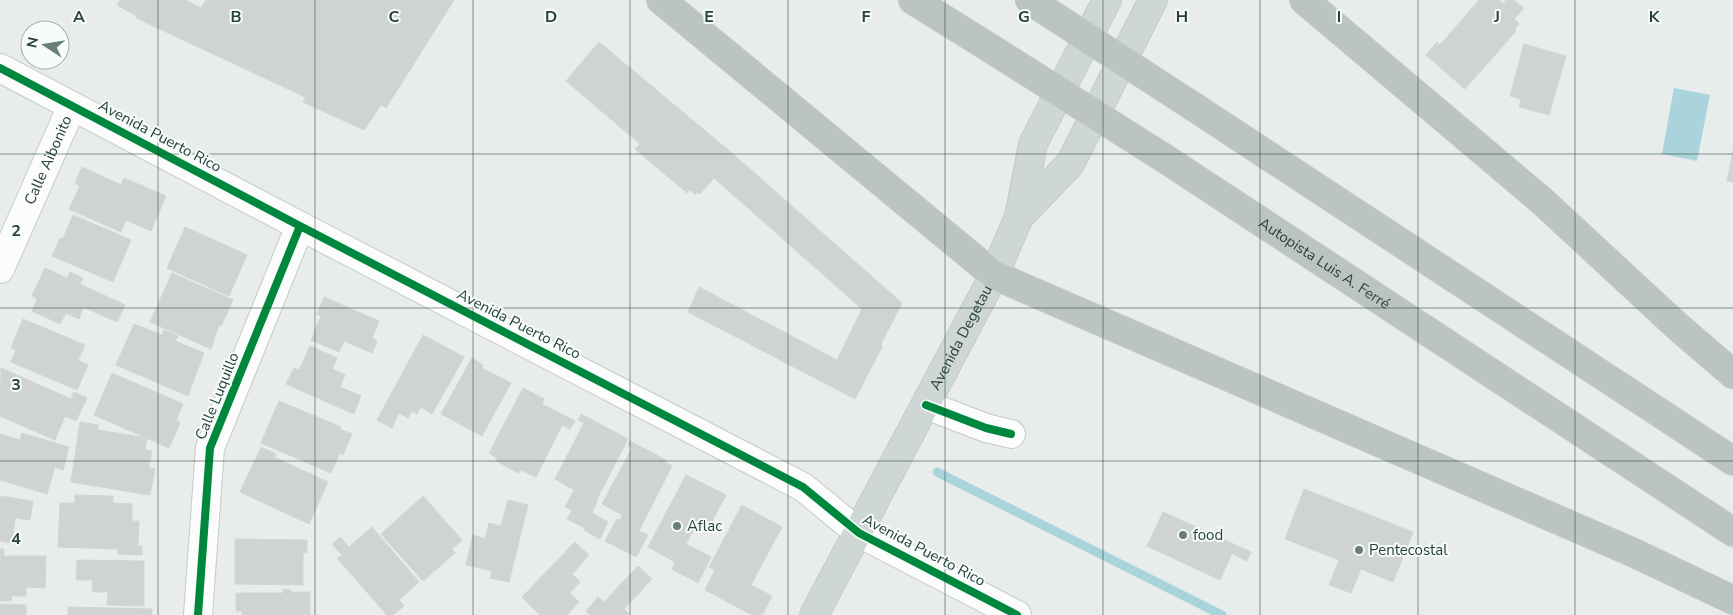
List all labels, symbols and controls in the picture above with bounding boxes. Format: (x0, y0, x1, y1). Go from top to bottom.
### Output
text: A (73, 6, 85, 28)
text: B (230, 6, 242, 28)
text: C (389, 6, 400, 28)
text: D (545, 6, 557, 28)
text: E (704, 6, 714, 28)
text: F (862, 6, 871, 28)
text: G (1018, 6, 1030, 28)
text: H (1176, 6, 1188, 28)
text: I (1337, 6, 1341, 28)
text: J (1493, 6, 1500, 28)
text: K (1649, 6, 1661, 28)
north arrow (20, 20, 70, 70)
text: N (22, 35, 43, 50)
street label: Avenida Puerto Rico (95, 95, 225, 177)
street label: Calle Aibonito (20, 112, 77, 208)
street label: Autopista Luis A. Ferré (1255, 213, 1394, 314)
text: 2 (11, 220, 21, 242)
street label: Avenida Degetau (925, 281, 997, 394)
street label: Avenida Puerto Rico (454, 284, 584, 364)
street label: Calle Luquillo (190, 349, 244, 443)
text: 3 (11, 374, 21, 396)
street label: Avenida Puerto Rico (859, 509, 989, 591)
place label: Aflac (687, 516, 722, 536)
marker: Aflac (671, 520, 683, 532)
place label: food (1193, 525, 1223, 545)
text: 4 (11, 528, 21, 550)
marker: food (1177, 529, 1189, 541)
place label: Pentecostal (1369, 540, 1448, 560)
marker: Pentecostal (1353, 544, 1365, 556)

